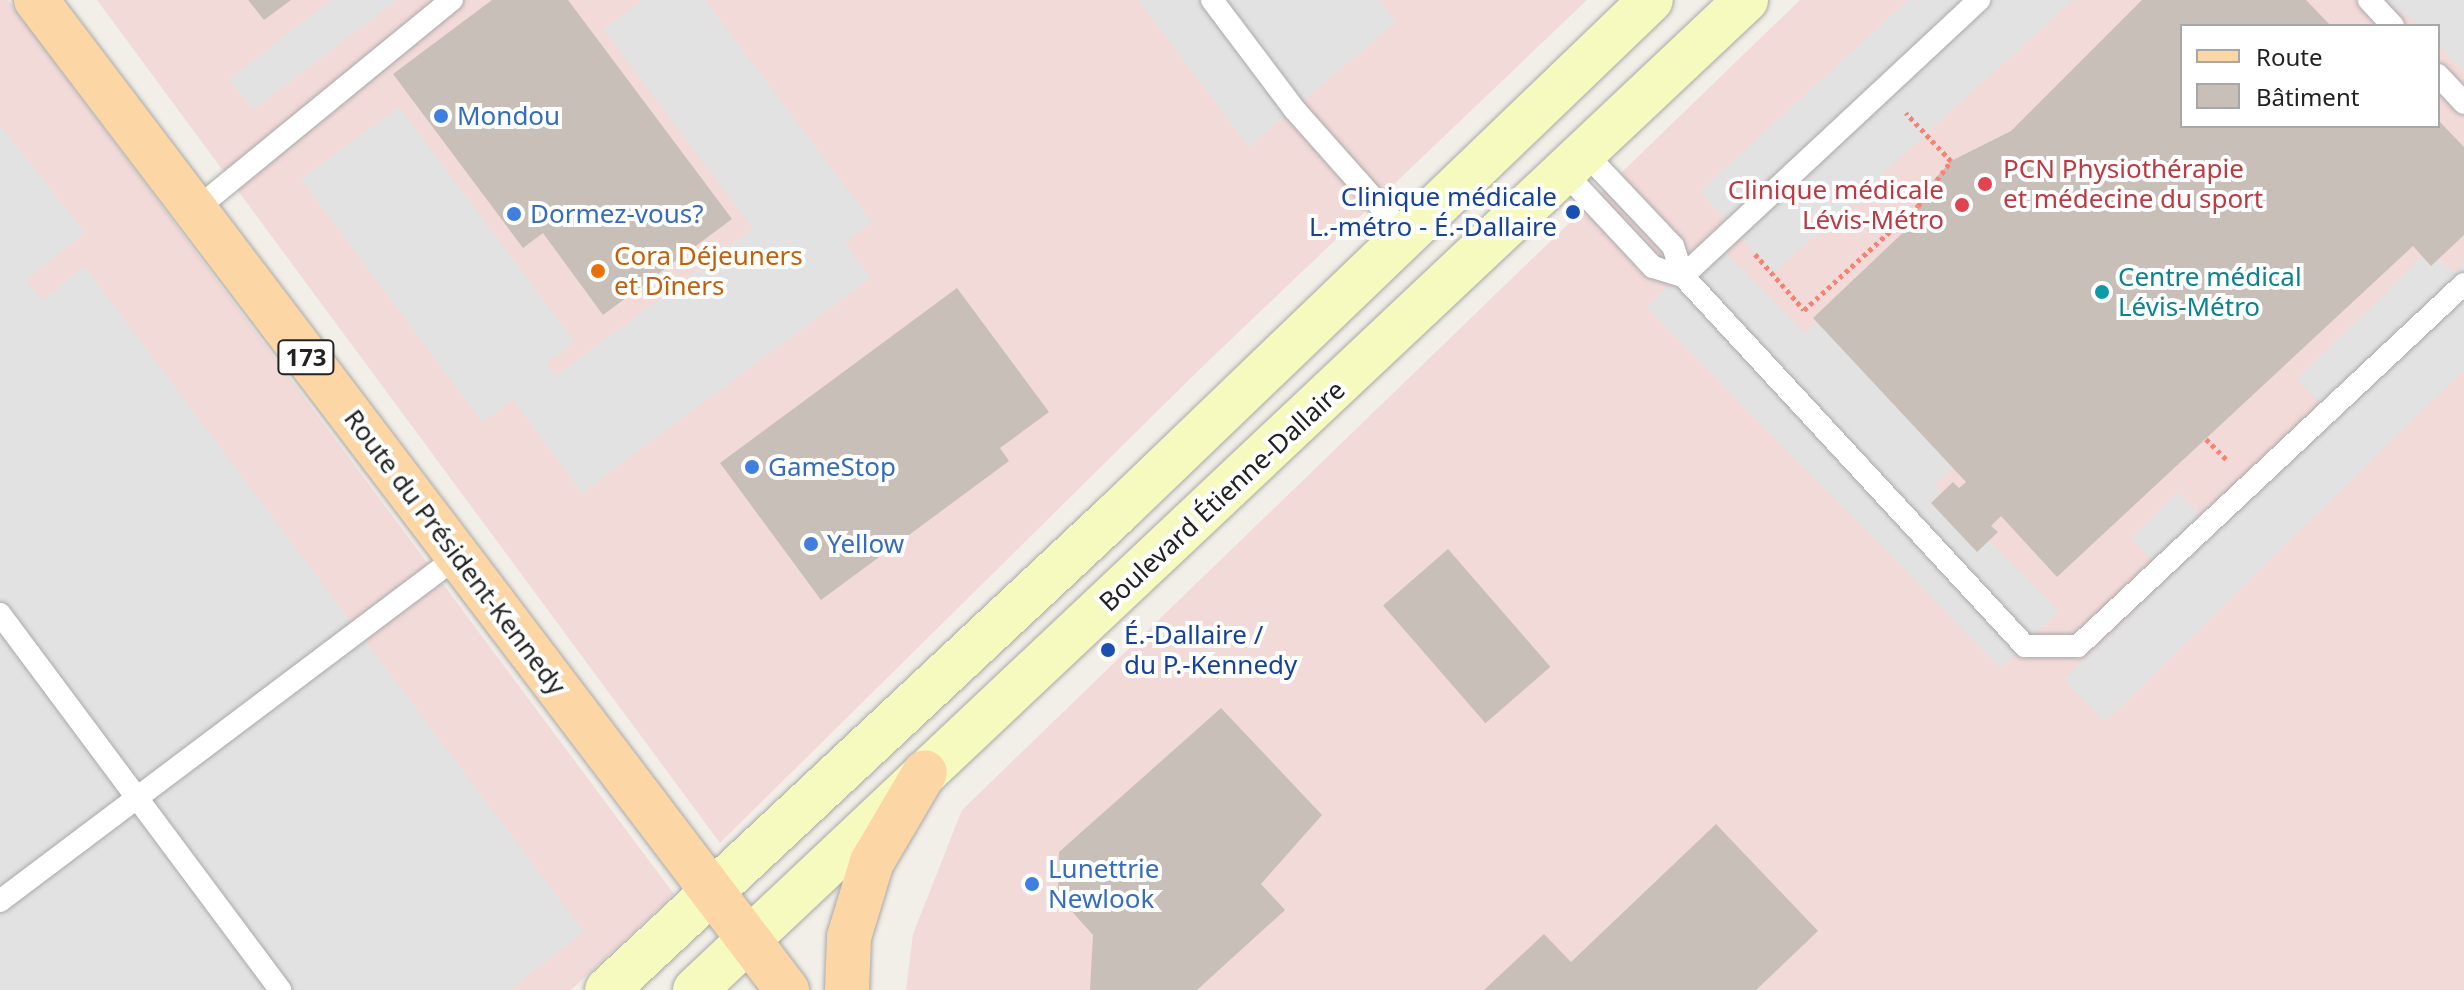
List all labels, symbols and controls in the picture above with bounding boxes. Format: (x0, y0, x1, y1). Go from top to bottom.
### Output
legend (2180, 24, 2440, 128)
text: Route (2256, 40, 2322, 73)
text: Bâtiment (2256, 80, 2359, 113)
place label: Mondou (457, 100, 560, 132)
marker: Mondou (432, 107, 450, 125)
place label: PCN Physiothérapie et médecine du sport (2003, 153, 2263, 214)
marker: PCN Physiothérapie et médecine du sport (1974, 173, 1996, 195)
place label: Clinique médicale Lévis-Métro (1728, 174, 1944, 236)
place label: Clinique médicale L.-métro - É.-Dallaire (1309, 181, 1557, 242)
marker: Clinique médicale Lévis-Métro (1951, 194, 1973, 216)
place label: Dormez-vous? (530, 198, 703, 230)
marker: Clinique médicale L.-métro - É.-Dallaire (1564, 203, 1582, 221)
marker: Dormez-vous? (505, 205, 523, 223)
place label: Cora Déjeuners et Dîners (614, 240, 803, 302)
place label: Centre médical Lévis-Métro (2118, 261, 2302, 322)
marker: Cora Déjeuners et Dîners (589, 262, 607, 280)
marker: Centre médical Lévis-Métro (2093, 283, 2111, 301)
road number: 173 (276, 337, 336, 377)
street label: Boulevard Étienne-Dallaire (1093, 374, 1351, 618)
street label: Route du Président-Kennedy (338, 403, 572, 701)
place label: GameStop (768, 451, 896, 483)
marker: GameStop (743, 458, 761, 476)
place label: Yellow (827, 528, 904, 560)
marker: Yellow (802, 535, 820, 553)
place label: É.-Dallaire / du P.-Kennedy (1124, 619, 1297, 680)
marker: É.-Dallaire / du P.-Kennedy (1099, 641, 1117, 659)
place label: Lunettrie Newlook (1048, 853, 1159, 914)
marker: Lunettrie Newlook (1023, 875, 1041, 893)

